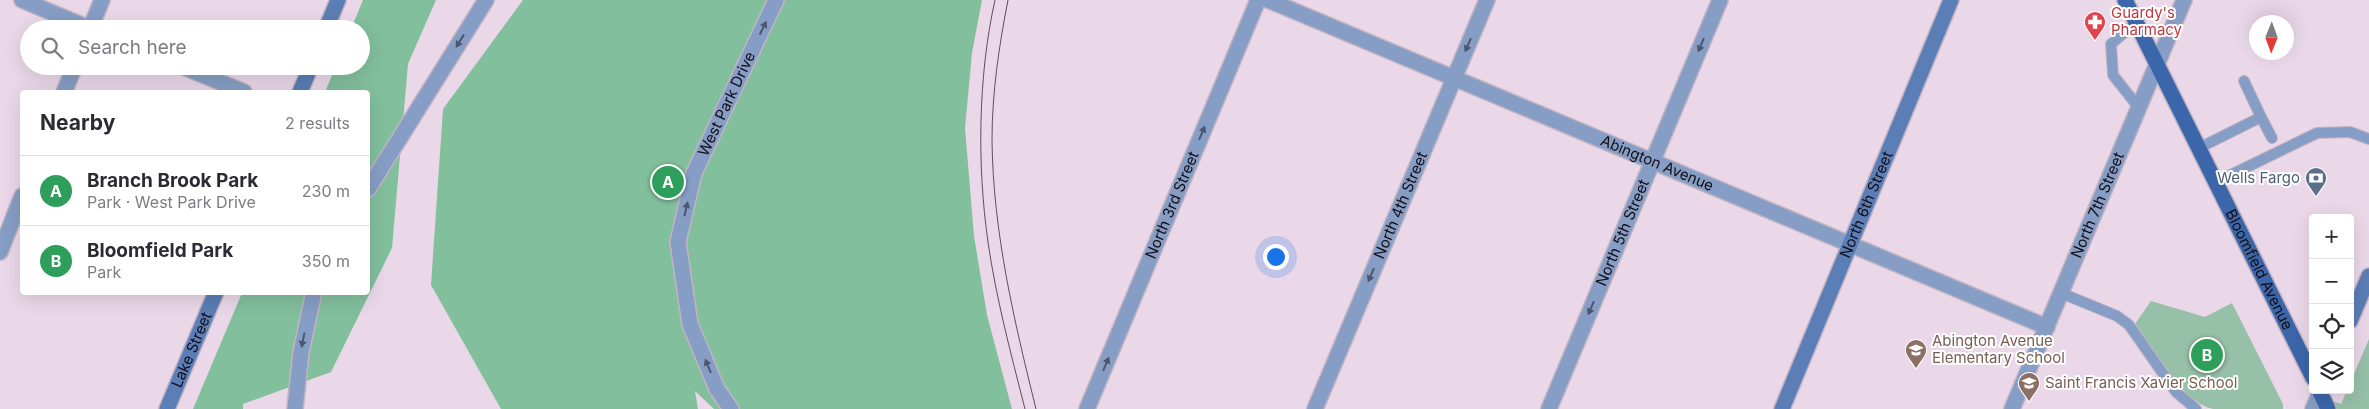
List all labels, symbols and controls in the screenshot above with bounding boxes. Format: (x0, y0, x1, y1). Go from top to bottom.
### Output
place label: Guardy's Pharmacy (2111, 3, 2183, 39)
pharmacy icon: Guardy's Pharmacy (2083, 10, 2107, 41)
north arrow (2249, 15, 2294, 60)
search box (20, 20, 370, 75)
one-way arrow (759, 21, 767, 35)
icon: search (38, 34, 66, 62)
one-way arrow (456, 35, 465, 48)
text: Search here (78, 36, 187, 59)
one-way arrow (1464, 38, 1472, 53)
one-way arrow (1697, 38, 1705, 53)
street label: West Park Drive (693, 48, 759, 159)
text: Nearby (40, 110, 115, 135)
text: 2 results (285, 113, 350, 133)
one-way arrow (1198, 125, 1206, 140)
street label: Abington Avenue (1598, 131, 1717, 195)
street label: North 3rd Street (1141, 148, 1203, 261)
street label: North 6th Street (1835, 148, 1896, 261)
street label: North 4th Street (1369, 149, 1431, 261)
street label: North 7th Street (2067, 149, 2128, 261)
pin: A (652, 163, 684, 201)
bank icon: Wells Fargo (2304, 166, 2328, 197)
place label: Wells Fargo (2217, 168, 2300, 187)
text: Branch Brook Park (87, 169, 258, 192)
street label: North 5th Street (1592, 176, 1653, 289)
text: A (50, 181, 62, 201)
text: 230 m (302, 181, 350, 201)
text: Park · West Park Drive (87, 192, 256, 212)
one-way arrow (682, 202, 690, 217)
street label: Bloomfield Avenue (2222, 206, 2297, 333)
map controls (2309, 214, 2354, 394)
button: + (2309, 214, 2354, 259)
text: Bloomfield Park (87, 239, 233, 262)
your location (1263, 244, 1289, 270)
text: B (51, 251, 61, 271)
text: 350 m (302, 251, 350, 271)
button: − (2309, 259, 2354, 304)
text: Park (87, 262, 121, 282)
one-way arrow (1367, 268, 1375, 283)
one-way arrow (1587, 301, 1595, 316)
button: locate (2309, 304, 2354, 349)
street label: Lake Street (167, 309, 216, 390)
place label: Abington Avenue Elementary School (1932, 331, 2065, 367)
one-way arrow (299, 332, 307, 347)
pin: B (2191, 336, 2223, 374)
school or university icon: Abington Avenue Elementary School (1904, 338, 1928, 369)
button: layers (2309, 349, 2354, 394)
one-way arrow (1102, 357, 1110, 371)
one-way arrow (704, 359, 711, 374)
school or university icon: Saint Francis Xavier School (2017, 371, 2041, 402)
place label: Saint Francis Xavier School (2045, 373, 2237, 392)

